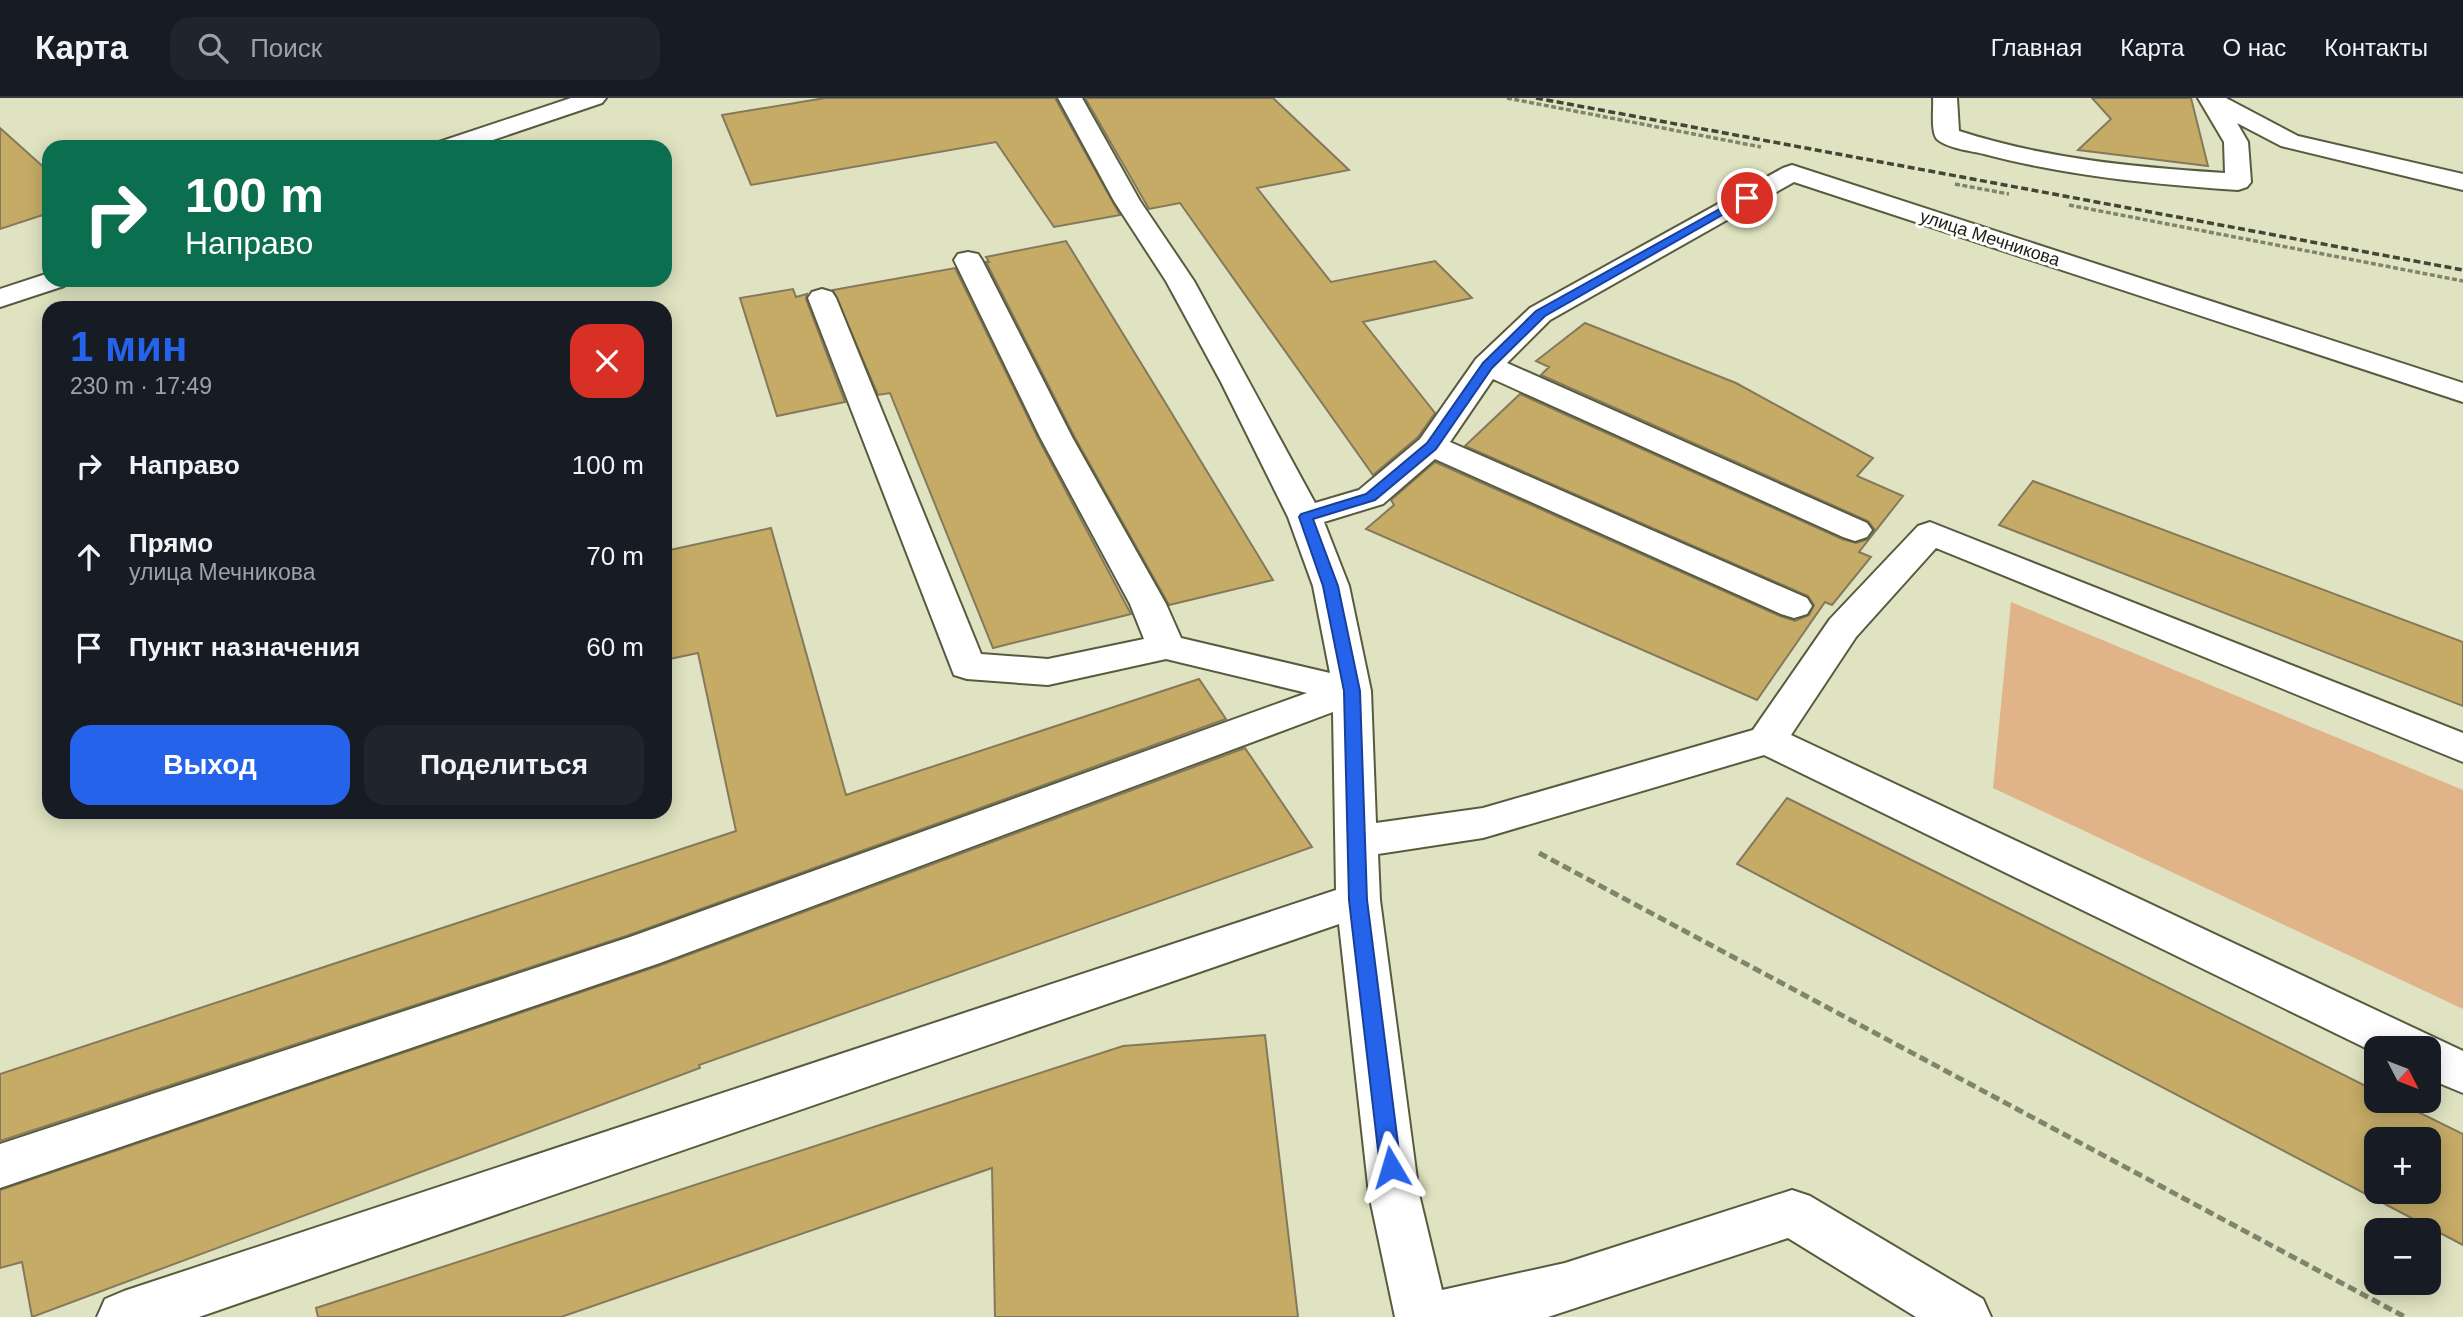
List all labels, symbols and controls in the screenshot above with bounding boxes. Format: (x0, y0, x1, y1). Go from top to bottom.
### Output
search box (170, 17, 660, 80)
text: Карта (35, 29, 128, 66)
icon: search (194, 29, 232, 67)
text: Поиск (250, 33, 322, 63)
text: Главная (1991, 34, 2082, 61)
text: Карта (2120, 34, 2184, 61)
text: О нас (2222, 34, 2286, 61)
text: Контакты (2324, 34, 2428, 61)
icon: right (70, 168, 161, 259)
text: 100 m (185, 168, 324, 222)
pin (1717, 168, 1777, 228)
icon: arrive (1728, 179, 1766, 217)
street label: улица Мечникова (1918, 206, 2063, 270)
text: Направо (185, 225, 313, 261)
text: 1 мин (70, 323, 187, 370)
button: close (570, 324, 644, 398)
text: 230 m · 17:49 (70, 373, 212, 399)
icon: right (70, 447, 108, 485)
text: Направо (129, 450, 240, 480)
text: 100 m (572, 450, 644, 480)
text: Прямо (129, 528, 213, 558)
icon: ahead (70, 538, 108, 576)
text: 70 m (586, 541, 644, 571)
text: улица Мечникова (129, 559, 315, 585)
icon: arrive (70, 629, 108, 667)
text: Пункт назначения (129, 632, 360, 662)
text: 60 m (586, 632, 644, 662)
button: Выход (70, 725, 350, 805)
button: Поделиться (364, 725, 644, 805)
north arrow (2364, 1036, 2441, 1113)
map controls (2364, 1036, 2441, 1295)
button: + (2364, 1127, 2441, 1204)
position arrow (1354, 1130, 1428, 1204)
button: − (2364, 1218, 2441, 1295)

